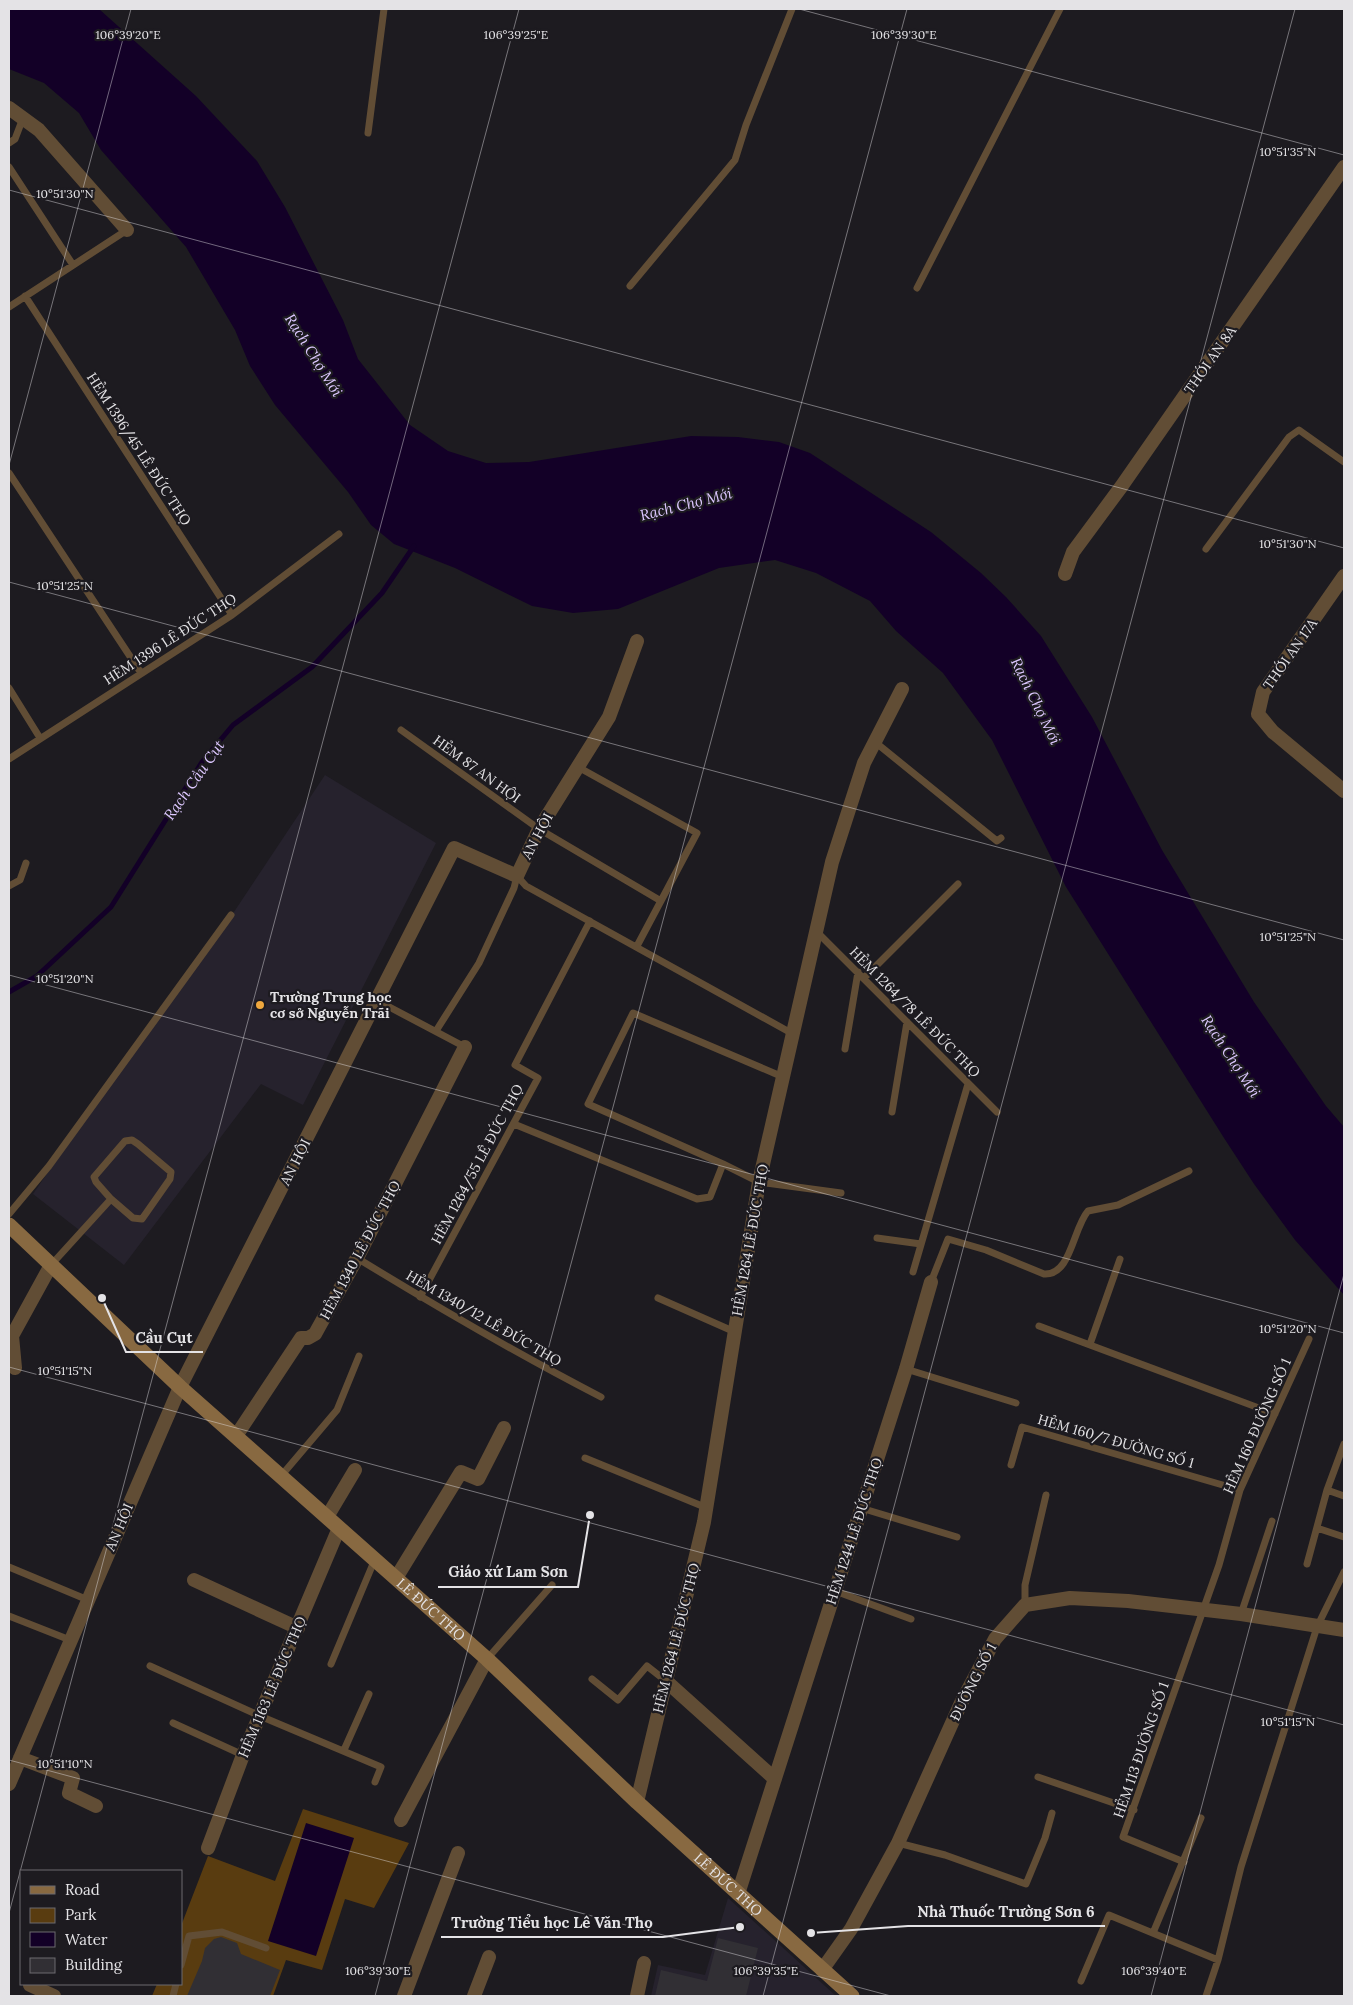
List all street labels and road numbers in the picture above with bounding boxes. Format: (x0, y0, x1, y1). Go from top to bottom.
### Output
street label: THỚI AN 8A (1180, 322, 1240, 398)
street label: HẺM 1396/45 LÊ ĐỨC THỌ (83, 369, 195, 529)
street label: HẺM 1396 LÊ ĐỨC THỌ (100, 589, 240, 689)
street label: THỚI AN 17A (1259, 615, 1321, 693)
street label: HẺM 87 AN HỘI (430, 731, 524, 807)
street label: AN HỘI (517, 810, 557, 863)
street label: HẺM 1264/78 LÊ ĐỨC THỌ (846, 943, 984, 1081)
street label: HẺM 1264/55 LÊ ĐỨC THỌ (427, 1081, 527, 1247)
street label: AN HỘI (275, 1136, 314, 1189)
street label: HẺM 1264 LÊ ĐỨC THỌ (728, 1163, 772, 1317)
street label: HẺM 1340 LÊ ĐỨC THỌ (316, 1177, 404, 1323)
street label: HẺM 1340/12 LÊ ĐỨC THỌ (403, 1266, 565, 1370)
street label: HẺM 160 ĐƯỜNG SỐ 1 (1218, 1355, 1295, 1497)
street label: HẺM 160/7 ĐƯỜNG SỐ 1 (1036, 1409, 1197, 1472)
street label: HẺM 1244 LÊ ĐỨC THỌ (822, 1455, 886, 1607)
street label: AN HỘI (101, 1501, 137, 1554)
street label: HẺM 1264 LÊ ĐỨC THỌ (649, 1561, 703, 1715)
street label: LÊ ĐỨC THỌ (393, 1574, 469, 1645)
street label: HẺM 1163 LÊ ĐỨC THỌ (234, 1614, 310, 1760)
street label: ĐƯỜNG SỐ 1 (945, 1640, 1000, 1724)
street label: HẺM 113 ĐƯỜNG SỐ 1 (1108, 1679, 1173, 1820)
street label: LÊ ĐỨC THỌ (690, 1849, 766, 1920)

